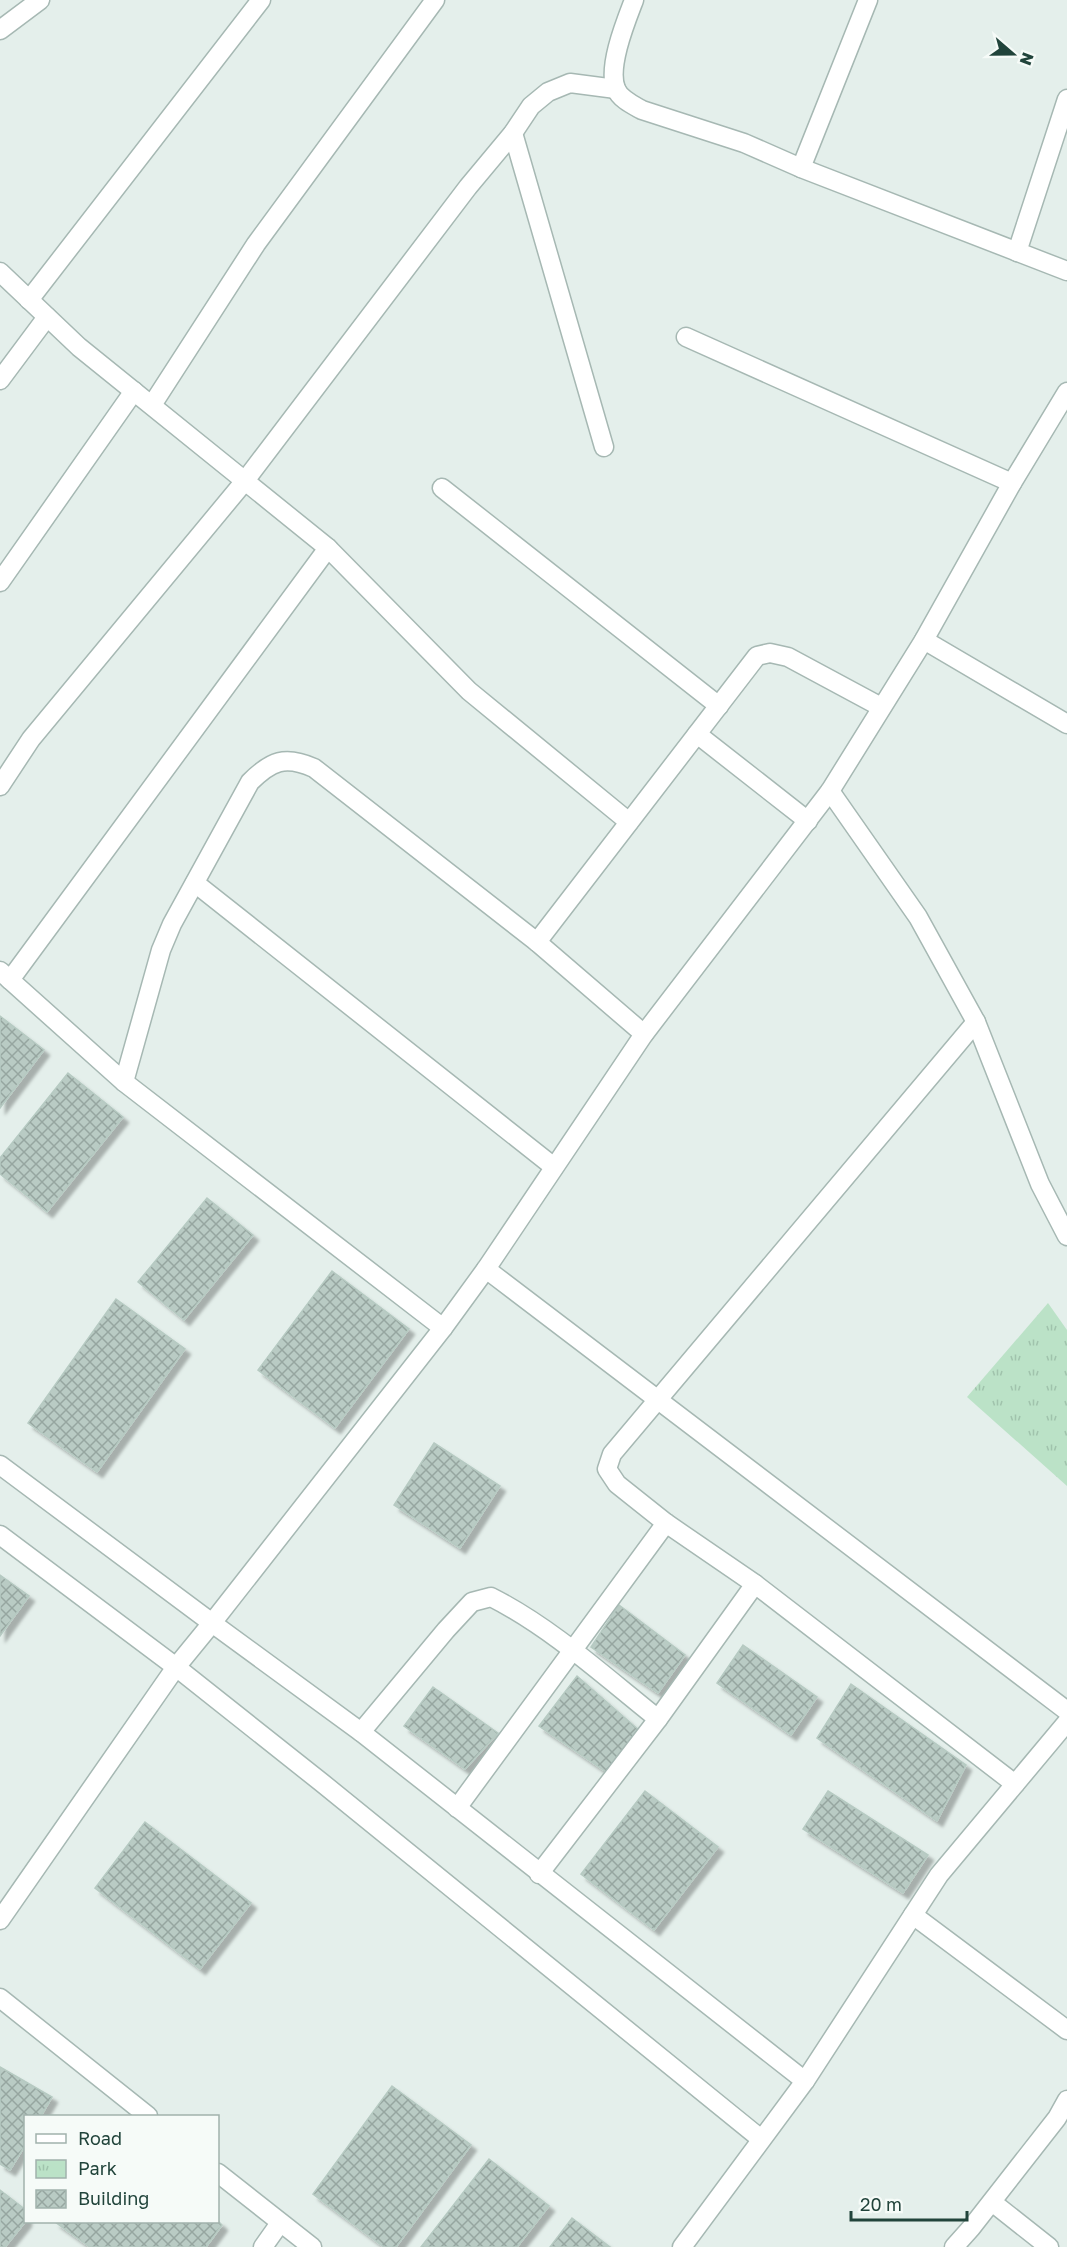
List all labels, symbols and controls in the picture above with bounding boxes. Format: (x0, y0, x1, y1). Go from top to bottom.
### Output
north arrow (983, 24, 1043, 84)
text: N (1016, 50, 1039, 68)
legend (24, 2115, 219, 2223)
text: Road (78, 2127, 122, 2149)
text: Park (78, 2157, 117, 2179)
scale bar (851, 2184, 966, 2222)
text: Building (78, 2187, 149, 2209)
text: 20 m (860, 2193, 902, 2215)

